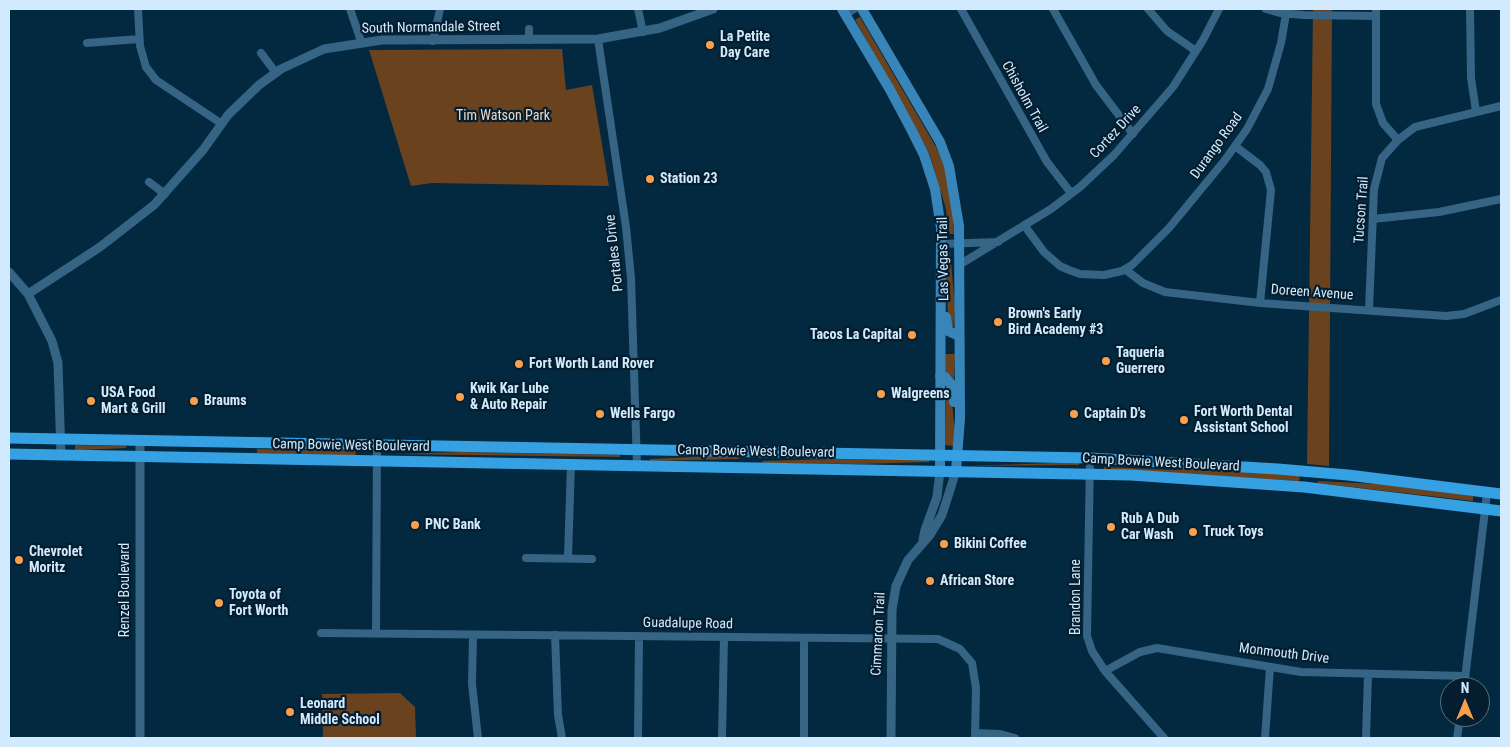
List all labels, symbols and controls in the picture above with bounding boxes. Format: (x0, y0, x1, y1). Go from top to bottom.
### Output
street label: South Normandale Street (362, 18, 500, 38)
place label: La Petite Day Care (720, 29, 770, 62)
marker: La Petite Day Care (704, 39, 716, 51)
street label: Chisholm Trail (998, 58, 1050, 136)
street label: Cortez Drive (1087, 102, 1145, 162)
park label: Tim Watson Park (456, 108, 550, 124)
street label: Durango Road (1187, 110, 1247, 182)
place label: Station 23 (660, 171, 717, 187)
marker: Station 23 (644, 173, 656, 185)
street label: Tucson Trail (1351, 176, 1373, 244)
street label: Portales Drive (603, 214, 627, 292)
street label: Las Vegas Trail (935, 217, 953, 301)
street label: Doreen Avenue (1270, 282, 1354, 304)
place label: Brown's Early Bird Academy #3 (1008, 306, 1103, 338)
marker: Brown's Early Bird Academy #3 (992, 316, 1004, 328)
place label: Tacos La Capital (810, 327, 902, 343)
marker: Tacos La Capital (906, 329, 918, 341)
place label: Taqueria Guerrero (1116, 345, 1165, 378)
marker: Taqueria Guerrero (1100, 355, 1112, 367)
place label: Fort Worth Land Rover (529, 356, 654, 372)
marker: Fort Worth Land Rover (513, 358, 525, 370)
place label: Kwik Kar Lube & Auto Repair (470, 381, 549, 414)
place label: USA Food Mart & Grill (101, 385, 165, 418)
place label: Walgreens (891, 386, 950, 402)
marker: Walgreens (875, 388, 887, 400)
marker: Kwik Kar Lube & Auto Repair (454, 391, 466, 403)
place label: Braums (204, 393, 247, 409)
marker: USA Food Mart & Grill (85, 395, 97, 407)
marker: Braums (188, 395, 200, 407)
place label: Fort Worth Dental Assistant School (1194, 404, 1293, 437)
place label: Wells Fargo (610, 406, 675, 422)
place label: Captain D's (1084, 406, 1146, 422)
marker: Wells Fargo (594, 408, 606, 420)
marker: Captain D's (1068, 408, 1080, 420)
marker: Fort Worth Dental Assistant School (1178, 414, 1190, 426)
street label: Camp Bowie West Boulevard (272, 436, 430, 456)
street label: Camp Bowie West Boulevard (677, 442, 835, 462)
street label: Camp Bowie West Boulevard (1082, 450, 1240, 476)
place label: Rub A Dub Car Wash (1121, 511, 1179, 544)
place label: PNC Bank (425, 517, 481, 533)
marker: PNC Bank (409, 519, 421, 531)
marker: Rub A Dub Car Wash (1105, 521, 1117, 533)
place label: Truck Toys (1203, 524, 1264, 540)
marker: Truck Toys (1187, 526, 1199, 538)
place label: Bikini Coffee (954, 536, 1027, 552)
marker: Bikini Coffee (938, 538, 950, 550)
street label: Renzel Boulevard (117, 543, 133, 637)
place label: Chevrolet Moritz (29, 544, 83, 576)
marker: Chevrolet Moritz (13, 554, 25, 566)
street label: Brandon Lane (1068, 559, 1084, 635)
place label: African Store (940, 573, 1014, 589)
marker: African Store (924, 575, 936, 587)
place label: Toyota of Fort Worth (229, 587, 288, 620)
street label: Cimmaron Trail (868, 592, 890, 676)
marker: Toyota of Fort Worth (213, 597, 225, 609)
street label: Guadalupe Road (643, 615, 733, 633)
street label: Monmouth Drive (1238, 640, 1330, 668)
north arrow (1440, 677, 1490, 727)
text: N (1461, 680, 1469, 696)
place label: Leonard Middle School (300, 696, 380, 729)
marker: Leonard Middle School (284, 706, 296, 718)

